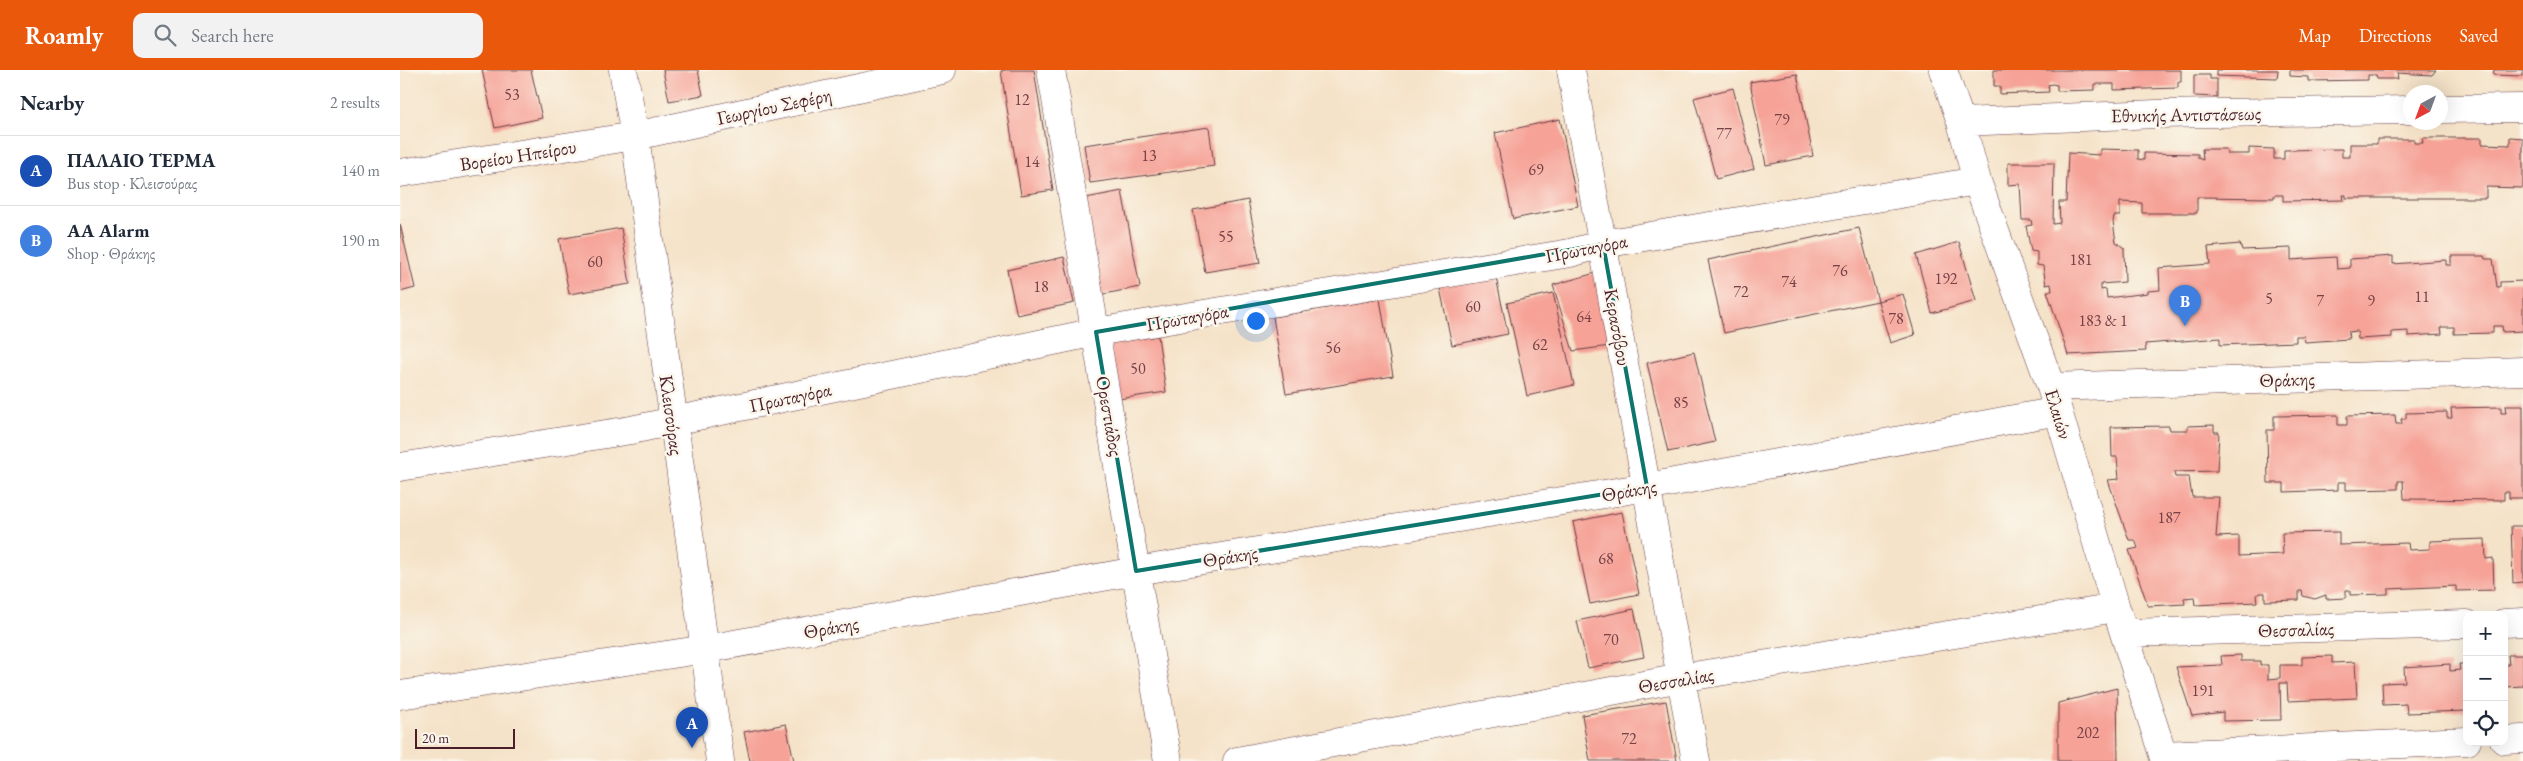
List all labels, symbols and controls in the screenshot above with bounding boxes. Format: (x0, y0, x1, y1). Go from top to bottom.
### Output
search box (133, 13, 483, 58)
text: Roamly (25, 20, 103, 51)
icon: search (151, 21, 179, 49)
text: Search here (191, 23, 274, 48)
text: Map (2299, 24, 2331, 47)
text: Directions (2359, 24, 2431, 47)
text: Saved (2459, 24, 2498, 47)
street label: Γεωργίου Σεφέρη (714, 82, 834, 131)
house number: 53 (504, 84, 520, 105)
north arrow (2403, 85, 2448, 130)
text: Nearby (20, 89, 84, 116)
house number: 12 (1014, 89, 1030, 110)
text: 2 results (330, 92, 380, 113)
street label: Εθνικής Αντιστάσεως (2111, 101, 2261, 128)
house number: 79 (1774, 109, 1790, 130)
house number: 77 (1716, 123, 1732, 144)
street label: Βορείου Ηπείρου (458, 134, 578, 177)
house number: 13 (1141, 145, 1157, 166)
text: ΠΑΛΑΙΟ ΤΕΡΜΑ (67, 148, 215, 173)
house number: 14 (1024, 151, 1040, 172)
house number: 69 (1528, 159, 1544, 180)
text: A (30, 160, 42, 181)
text: 140 m (341, 160, 380, 181)
text: Bus stop · Κλεισούρας (67, 173, 197, 194)
text: AA Alarm (67, 218, 149, 243)
house number: 55 (1218, 226, 1234, 247)
street label: Πρωταγόρα (1543, 228, 1630, 269)
text: B (31, 230, 41, 251)
text: 190 m (341, 230, 380, 251)
text: Shop · Θράκης (67, 243, 155, 264)
house number: 181 (2069, 249, 2093, 270)
house number: 60 (587, 251, 603, 272)
house number: 76 (1832, 260, 1848, 281)
house number: 192 (1934, 268, 1958, 289)
house number: 74 (1781, 271, 1797, 292)
house number: 18 (1033, 276, 1049, 297)
house number: 72 (1733, 281, 1749, 302)
pin: B (2169, 285, 2201, 326)
street label: Κερασόβου (1598, 286, 1637, 368)
house number: 11 (2414, 286, 2430, 307)
house number: 5 (2265, 288, 2273, 309)
house number: 7 (2316, 290, 2324, 311)
house number: 9 (2367, 290, 2375, 311)
house number: 60 (1465, 296, 1481, 317)
street label: Πρωταγόρα (1144, 298, 1231, 337)
house number: 64 (1576, 306, 1592, 327)
your location (1243, 308, 1269, 334)
house number: 78 (1888, 308, 1904, 329)
house number: 183 & 1 (2078, 310, 2128, 331)
house number: 62 (1532, 334, 1548, 355)
house number: 56 (1325, 337, 1341, 358)
house number: 50 (1130, 358, 1146, 379)
street label: Θράκης (2259, 366, 2315, 393)
street label: Κλεισούρας (653, 373, 690, 457)
street label: Ορεστιάδος (1090, 374, 1129, 458)
street label: Πρωταγόρα (747, 377, 834, 418)
street label: Ελαιών (2039, 386, 2078, 443)
house number: 85 (1673, 392, 1689, 413)
street label: Θράκης (1600, 473, 1659, 508)
house number: 187 (2157, 507, 2181, 528)
street label: Θράκης (1201, 540, 1259, 573)
house number: 68 (1598, 548, 1614, 569)
street label: Θράκης (802, 610, 861, 645)
map controls (2463, 611, 2508, 746)
button: + (2463, 611, 2508, 656)
street label: Θεσσαλίας (2257, 616, 2335, 643)
house number: 70 (1603, 629, 1619, 650)
button: − (2463, 656, 2508, 701)
street label: Θεσσαλίας (1636, 662, 1716, 699)
house number: 191 (2191, 680, 2215, 701)
button: locate (2463, 701, 2508, 746)
pin: A (676, 707, 708, 748)
house number: 202 (2076, 722, 2100, 743)
scale bar (415, 726, 515, 749)
house number: 72 (1621, 728, 1637, 749)
text: 20 m (422, 729, 449, 747)

